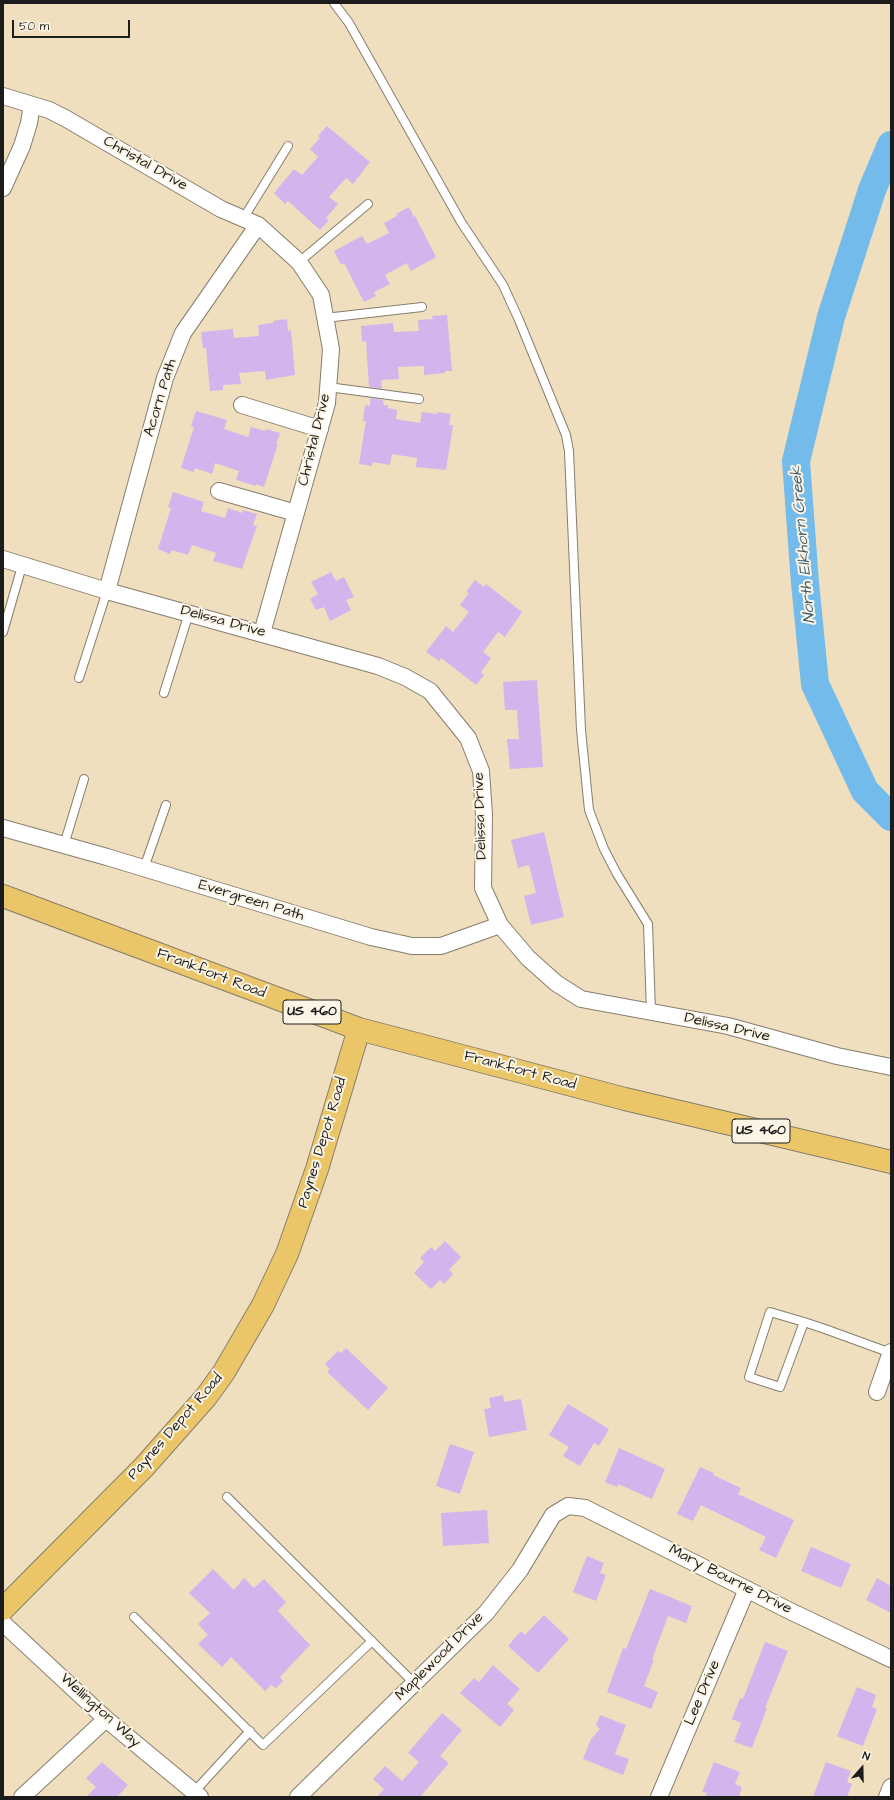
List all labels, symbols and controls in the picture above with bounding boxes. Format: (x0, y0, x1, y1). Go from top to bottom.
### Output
scale bar (14, 12, 132, 38)
text: 50 m (19, 18, 49, 35)
street label: Christal Drive (100, 133, 190, 195)
street label: Acorn Path (141, 357, 181, 439)
street label: Christal Drive (295, 392, 335, 488)
water label: North Elkhorn Creek (788, 466, 820, 624)
street label: Delissa Drive (178, 602, 268, 642)
street label: Delissa Drive (470, 772, 492, 860)
street label: Evergreen Path (196, 876, 306, 926)
street label: Frankfort Road (154, 945, 268, 1003)
road number: US 460 (283, 1000, 341, 1024)
street label: Delissa Drive (682, 1009, 772, 1047)
street label: Frankfort Road (462, 1047, 578, 1095)
street label: Paynes Depot Road (295, 1075, 351, 1211)
road number: US 460 (732, 1119, 790, 1143)
street label: Paynes Depot Road (125, 1370, 227, 1484)
street label: Mary Bourne Drive (666, 1541, 794, 1619)
street label: Maplewood Drive (392, 1609, 488, 1705)
street label: Lee Drive (681, 1658, 725, 1728)
street label: Wellington Way (56, 1670, 144, 1752)
north arrow (842, 1748, 882, 1788)
text: N (860, 1748, 872, 1764)

